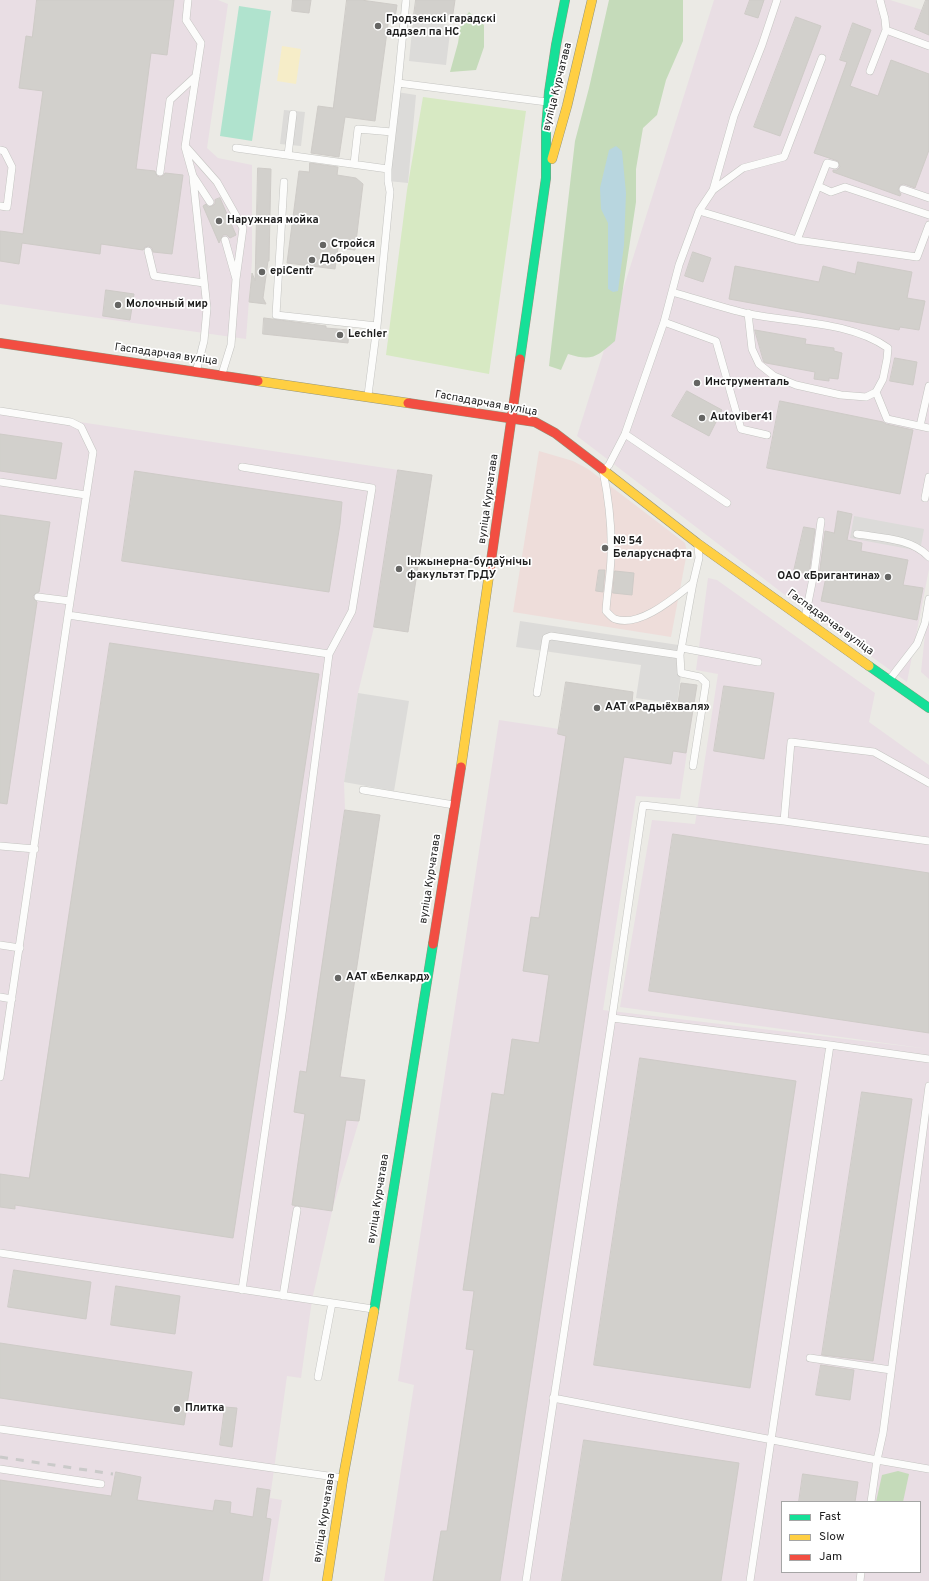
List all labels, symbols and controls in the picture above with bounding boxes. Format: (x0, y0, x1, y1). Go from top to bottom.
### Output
place label: Гродзенскі гарадскі аддзел па НС (386, 13, 496, 39)
marker: Гродзенскі гарадскі аддзел па НС (373, 21, 383, 31)
street label: вуліца Курчатава (541, 41, 575, 133)
place label: Наружная мойка (227, 214, 319, 228)
marker: Наружная мойка (214, 216, 224, 226)
place label: Стройся (331, 238, 375, 252)
marker: Стройся (318, 240, 328, 250)
place label: Доброцен (320, 253, 375, 267)
marker: Доброцен (307, 255, 317, 265)
place label: epiCentr (270, 265, 314, 279)
marker: epiCentr (257, 267, 267, 277)
place label: Молочный мир (126, 298, 208, 312)
marker: Молочный мир (113, 300, 123, 310)
place label: Lechler (348, 328, 387, 342)
marker: Lechler (335, 330, 345, 340)
street label: Гаспадарчая вуліца (114, 341, 218, 369)
place label: Инструменталь (705, 376, 789, 390)
marker: Инструменталь (692, 378, 702, 388)
street label: Гаспадарчая вуліца (434, 388, 538, 420)
place label: Autoviber41 (710, 411, 773, 425)
marker: Autoviber41 (697, 413, 707, 423)
street label: вуліца Курчатава (476, 453, 502, 545)
place label: № 54 Беларуснафта (613, 535, 692, 561)
marker: № 54 Беларуснафта (600, 543, 610, 553)
place label: Інжынерна-будаўнічы факультэт ГрДУ (407, 556, 531, 582)
marker: Інжынерна-будаўнічы факультэт ГрДУ (394, 564, 404, 574)
place label: ОАО «Бригантина» (777, 570, 880, 584)
marker: ОАО «Бригантина» (883, 572, 893, 582)
street label: Гаспадарчая вуліца (784, 587, 876, 659)
place label: ААТ «Радыёхваля» (605, 701, 710, 715)
marker: ААТ «Радыёхваля» (592, 703, 602, 713)
street label: вуліца Курчатава (417, 833, 445, 925)
place label: ААТ «Белкард» (346, 971, 430, 985)
marker: ААТ «Белкард» (333, 973, 343, 983)
street label: вуліца Курчатава (365, 1153, 393, 1245)
place label: Плитка (185, 1402, 224, 1416)
marker: Плитка (172, 1404, 182, 1414)
street label: вуліца Курчатава (311, 1472, 339, 1564)
legend (781, 1501, 921, 1573)
text: Fast (819, 1509, 841, 1525)
text: Slow (819, 1529, 845, 1545)
text: Jam (819, 1549, 842, 1565)

